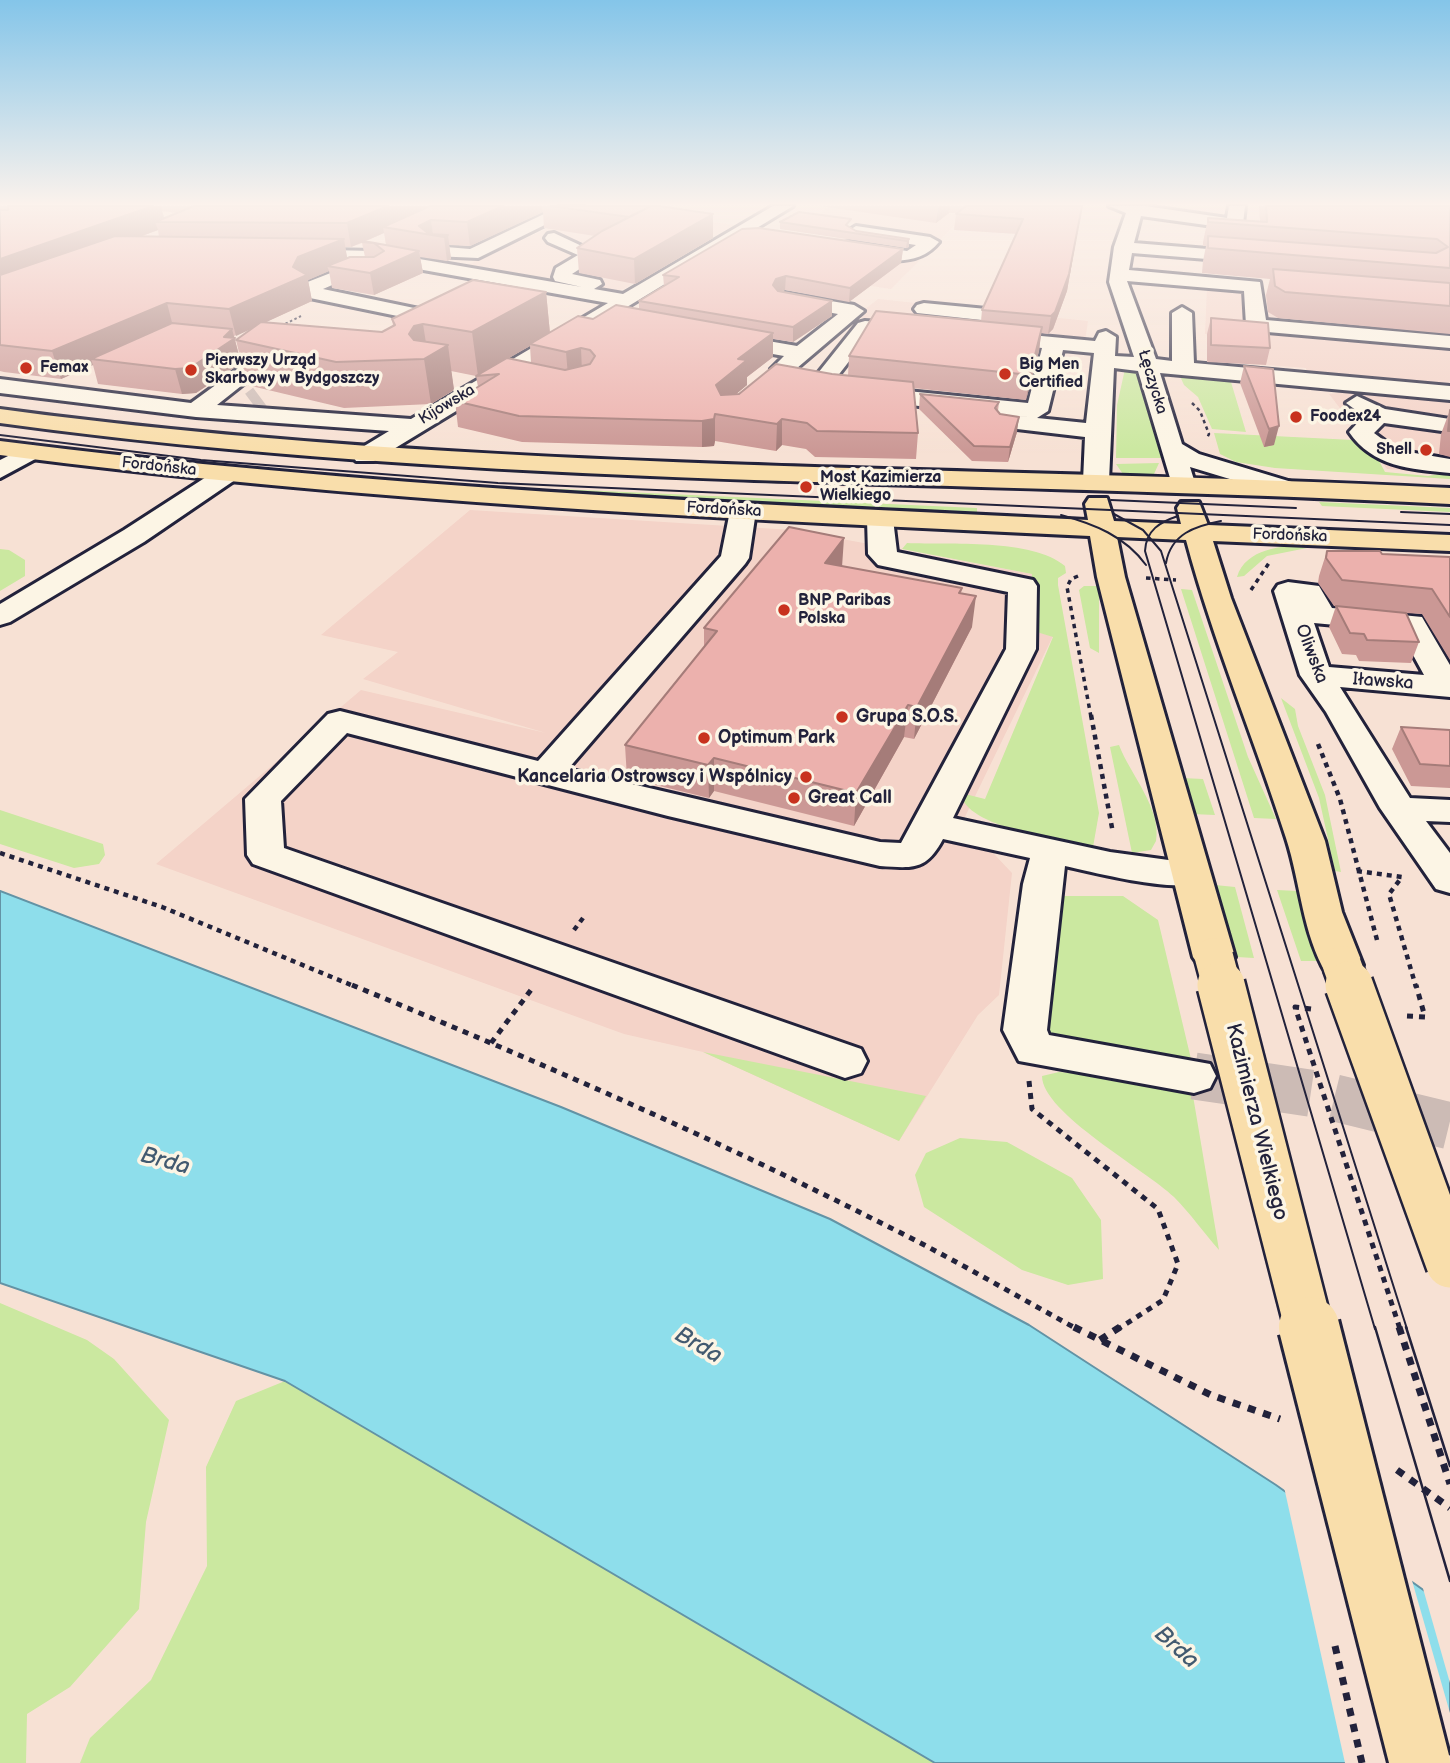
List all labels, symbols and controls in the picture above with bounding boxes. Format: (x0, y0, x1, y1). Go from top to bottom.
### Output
street label: Łęczycka (1133, 347, 1171, 417)
place label: Pierwszy Urząd Skarbowy w Bydgoszczy (205, 351, 379, 389)
place label: Big Men Certified (1019, 355, 1083, 393)
place label: Femax (40, 358, 88, 378)
marker: Femax (18, 360, 34, 376)
marker: Pierwszy Urząd Skarbowy w Bydgoszczy (183, 362, 199, 378)
marker: Big Men Certified (997, 366, 1013, 382)
street label: Kijowska (415, 381, 479, 429)
place label: Foodex24 (1310, 407, 1381, 427)
marker: Foodex24 (1288, 409, 1304, 425)
place label: Shell (1376, 440, 1412, 460)
marker: Shell (1418, 442, 1434, 458)
street label: Fordońska (121, 454, 197, 480)
place label: Most Kazimierza Wielkiego (820, 468, 941, 506)
marker: Most Kazimierza Wielkiego (798, 479, 814, 495)
street label: Fordońska (686, 498, 762, 522)
street label: Fordońska (1252, 525, 1328, 547)
place label: BNP Paribas Polska (798, 591, 891, 629)
marker: BNP Paribas Polska (776, 602, 792, 618)
street label: Oliwska (1290, 621, 1332, 687)
street label: Iławska (1352, 669, 1414, 695)
place label: Grupa S.O.S. (856, 706, 958, 728)
marker: Grupa S.O.S. (834, 709, 850, 725)
place label: Optimum Park (718, 727, 835, 749)
marker: Optimum Park (696, 730, 712, 746)
place label: Kancelaria Ostrowscy i Wspólnicy (517, 766, 792, 788)
marker: Kancelaria Ostrowscy i Wspólnicy (798, 769, 814, 785)
place label: Great Call (808, 787, 892, 809)
marker: Great Call (786, 790, 802, 806)
street label: Kazimierza Wielkiego (1219, 1021, 1293, 1223)
water label: Brda (137, 1142, 193, 1182)
water label: Brda (669, 1322, 727, 1370)
water label: Brda (1148, 1621, 1204, 1675)

